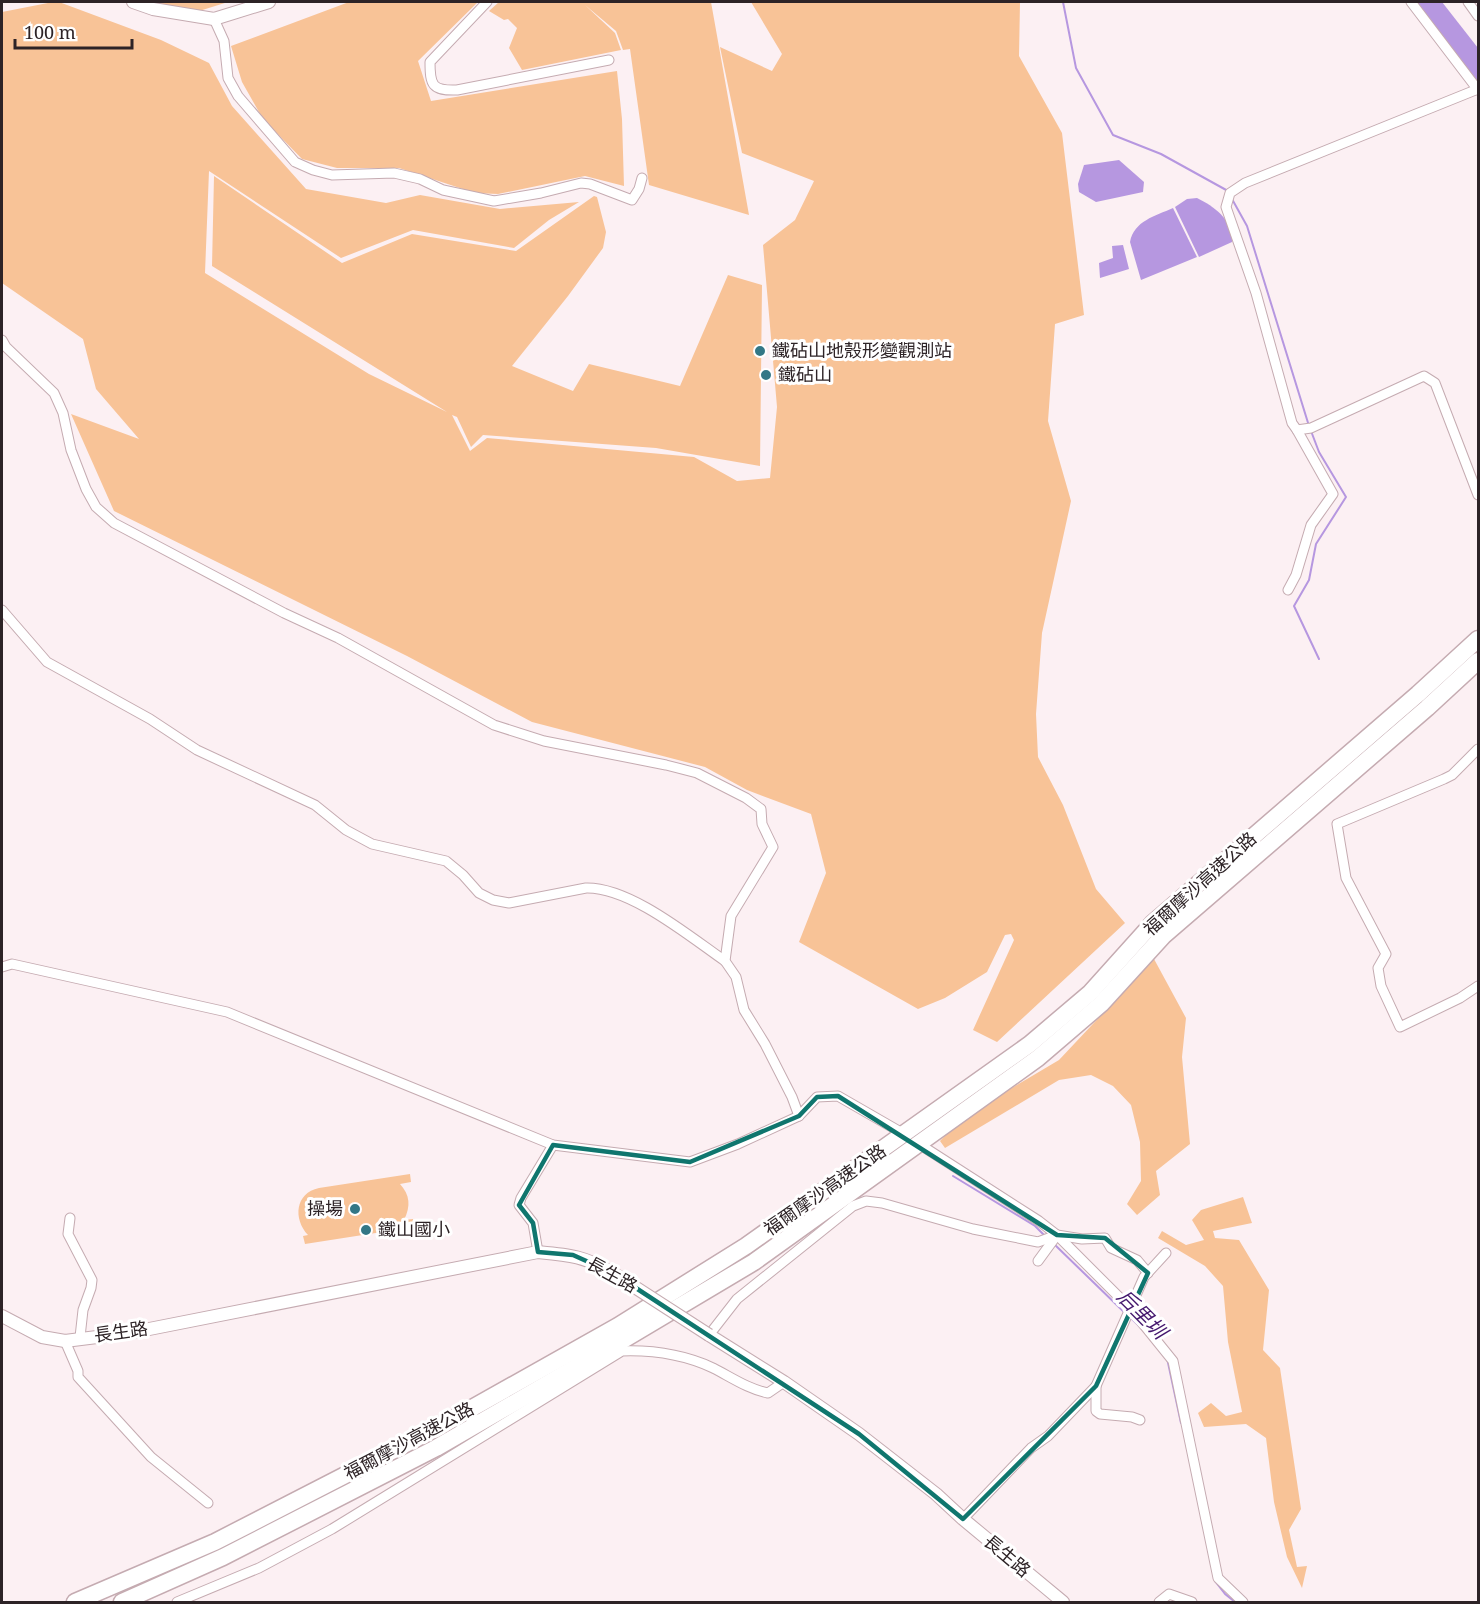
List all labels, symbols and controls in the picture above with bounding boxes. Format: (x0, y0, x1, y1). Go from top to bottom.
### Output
scale bar (15, 12, 132, 50)
text: 100 m (24, 20, 76, 44)
place label: 鐵砧山地殼形變觀測站 (772, 338, 952, 362)
marker: 鐵砧山地殼形變觀測站 (753, 344, 767, 358)
place label: 鐵砧山 (778, 362, 832, 386)
marker: 鐵砧山 (759, 368, 773, 382)
street label: 福爾摩沙高速公路 (1138, 826, 1261, 940)
street label: 福爾摩沙高速公路 (759, 1138, 890, 1240)
place label: 操場 (307, 1196, 343, 1220)
marker: 操場 (348, 1202, 362, 1216)
place label: 鐵山國小 (378, 1217, 450, 1241)
marker: 鐵山國小 (359, 1223, 373, 1237)
street label: 長生路 (583, 1251, 642, 1298)
water label: 后里圳 (1112, 1283, 1175, 1347)
street label: 長生路 (92, 1315, 149, 1347)
street label: 福爾摩沙高速公路 (339, 1396, 478, 1485)
street label: 長生路 (979, 1529, 1036, 1582)

